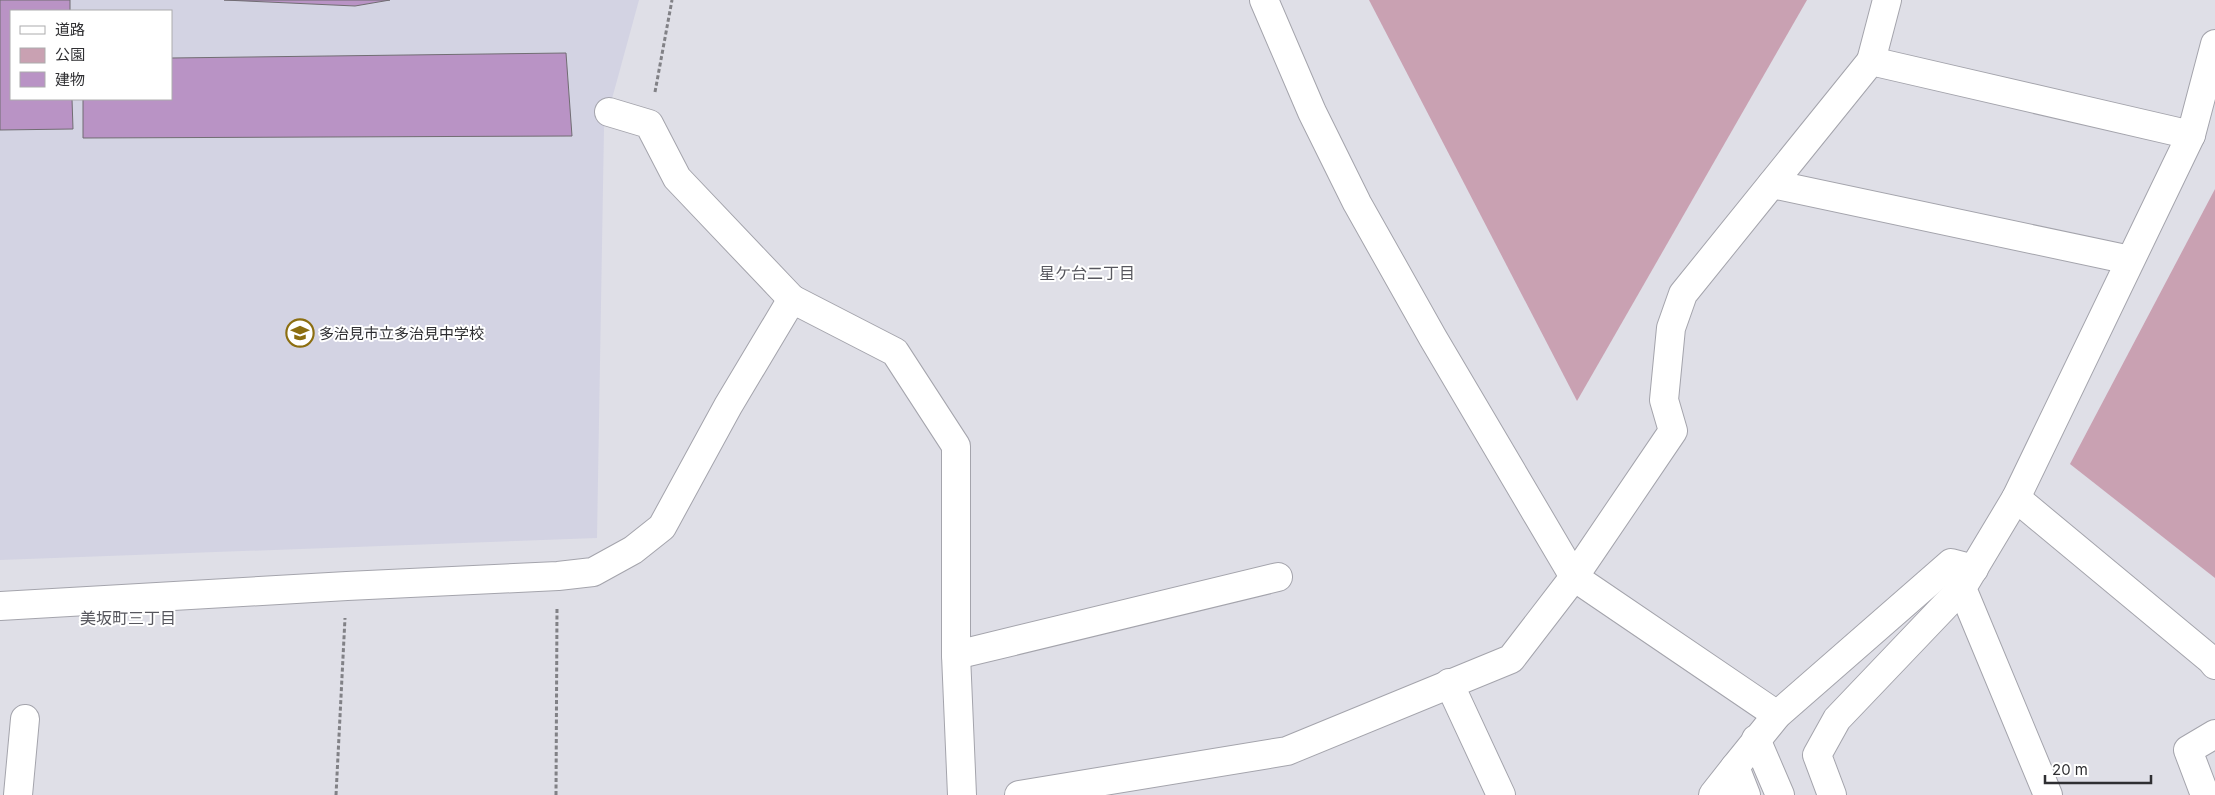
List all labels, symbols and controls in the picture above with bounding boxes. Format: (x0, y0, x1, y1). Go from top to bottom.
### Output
legend (10, 10, 172, 100)
text: 道路 (55, 20, 85, 39)
text: 公園 (55, 45, 85, 64)
text: 建物 (55, 70, 85, 89)
district label: 星ケ台二丁目 (1039, 263, 1135, 283)
school or university icon: 多治見市立多治見中学校 (285, 318, 315, 348)
place label: 多治見市立多治見中学校 (319, 324, 484, 343)
district label: 美坂町三丁目 (80, 608, 176, 628)
scale bar (2045, 752, 2151, 784)
text: 20 m (2052, 760, 2088, 779)

